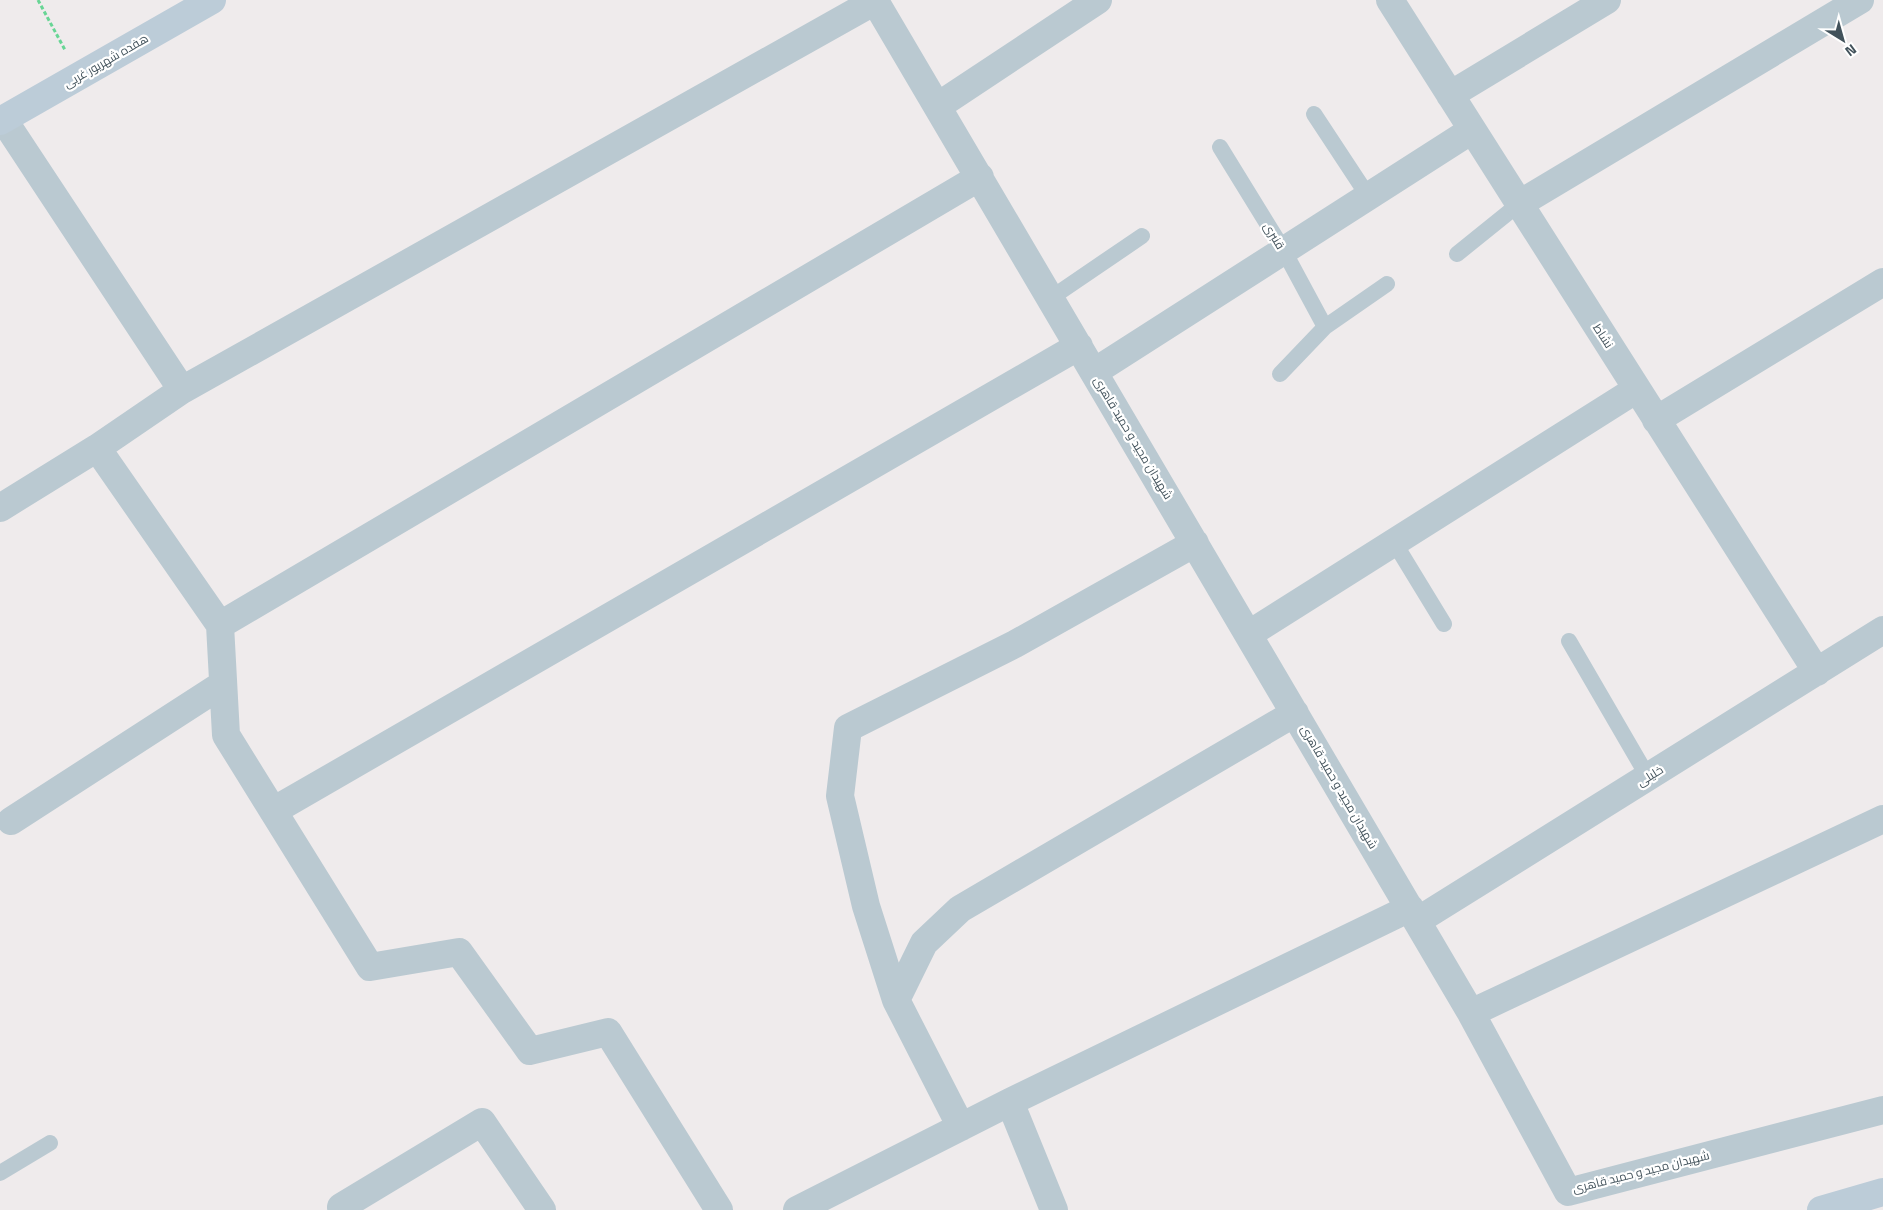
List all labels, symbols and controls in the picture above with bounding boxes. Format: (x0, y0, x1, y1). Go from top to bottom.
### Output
north arrow (1818, 15, 1868, 65)
street label: هفده شهریور غربی (60, 29, 152, 93)
text: N (1841, 39, 1861, 62)
street label: قنبری (1259, 219, 1290, 253)
street label: نشاط (1588, 320, 1619, 352)
street label: شهیدان مجید و حمید قاهری (1089, 373, 1178, 503)
street label: شهیدان مجید و حمید قاهری (1296, 721, 1383, 852)
street label: خلیلی (1633, 760, 1667, 791)
street label: شهیدان مجید و حمید قاهری (1570, 1145, 1711, 1198)

